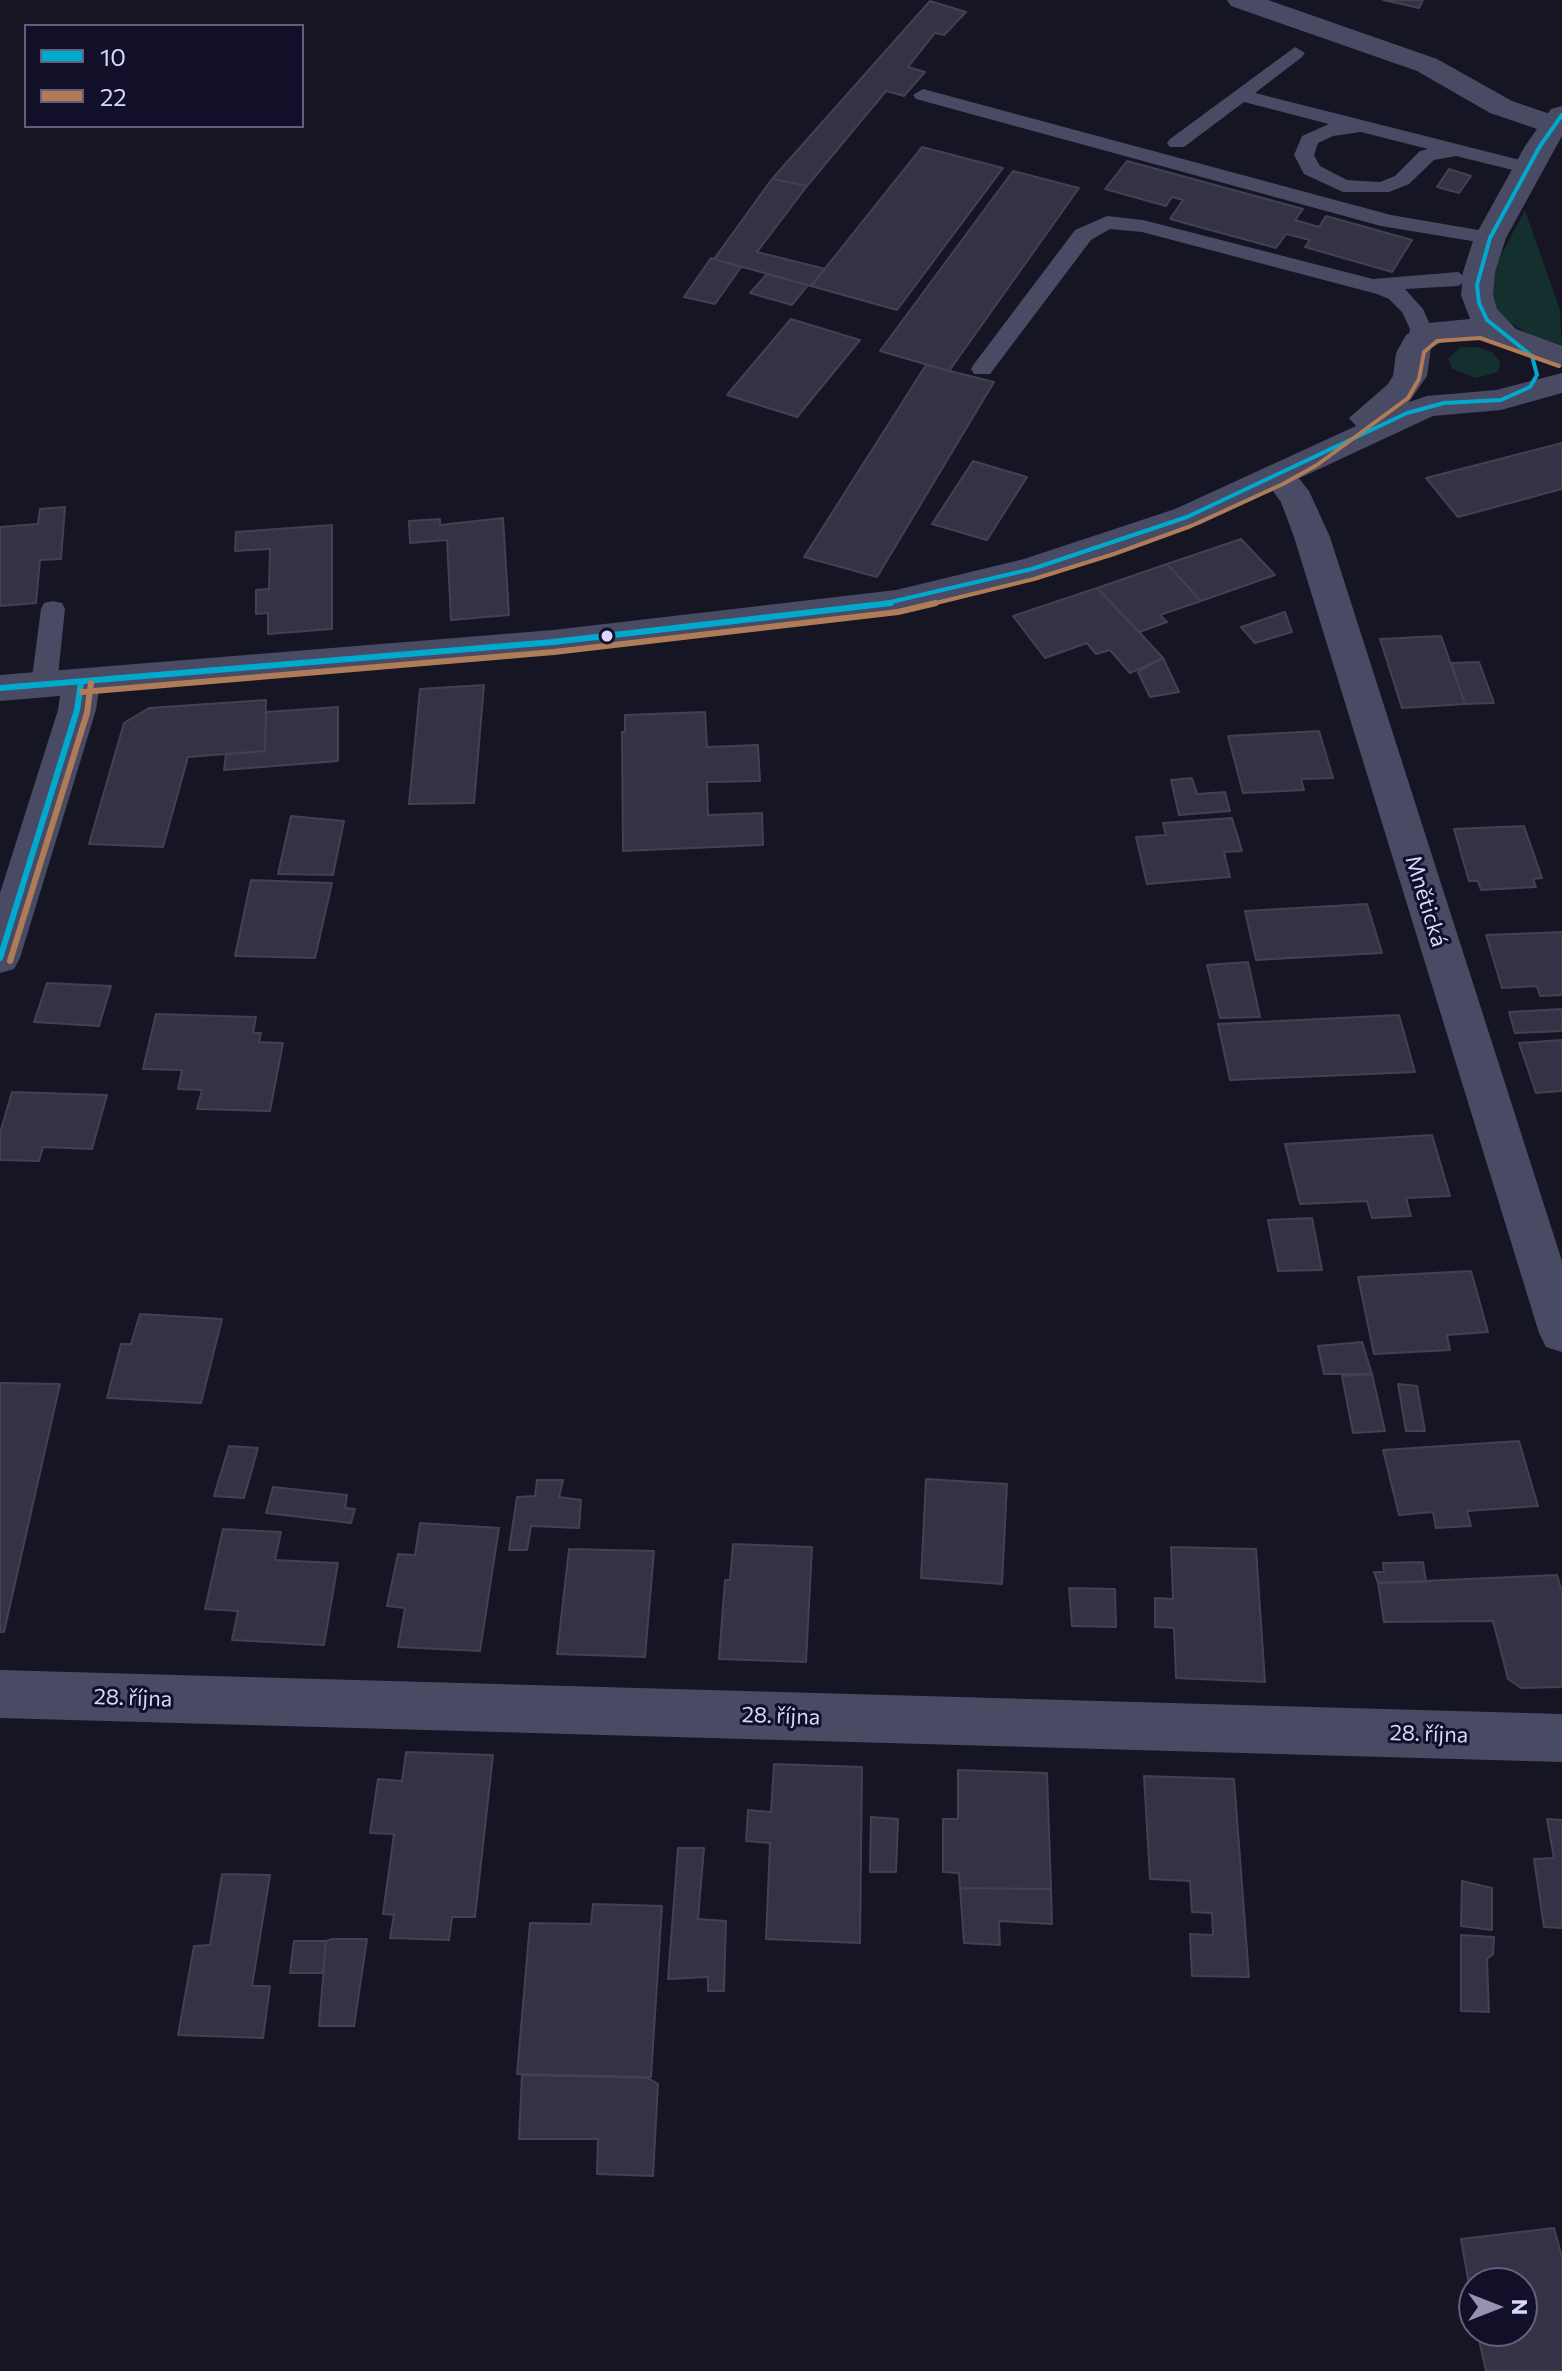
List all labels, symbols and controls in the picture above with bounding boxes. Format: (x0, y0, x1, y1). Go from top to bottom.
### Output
legend (24, 24, 304, 128)
text: 10 (100, 42, 126, 71)
text: 22 (100, 82, 127, 111)
unlabelled marker (599, 628, 615, 644)
street label: Mnětická (1400, 852, 1452, 950)
street label: 28. října (93, 1683, 173, 1713)
street label: 28. října (741, 1701, 821, 1731)
street label: 28. října (1389, 1719, 1469, 1749)
north arrow (1458, 2267, 1538, 2347)
text: N (1507, 2299, 1534, 2315)

